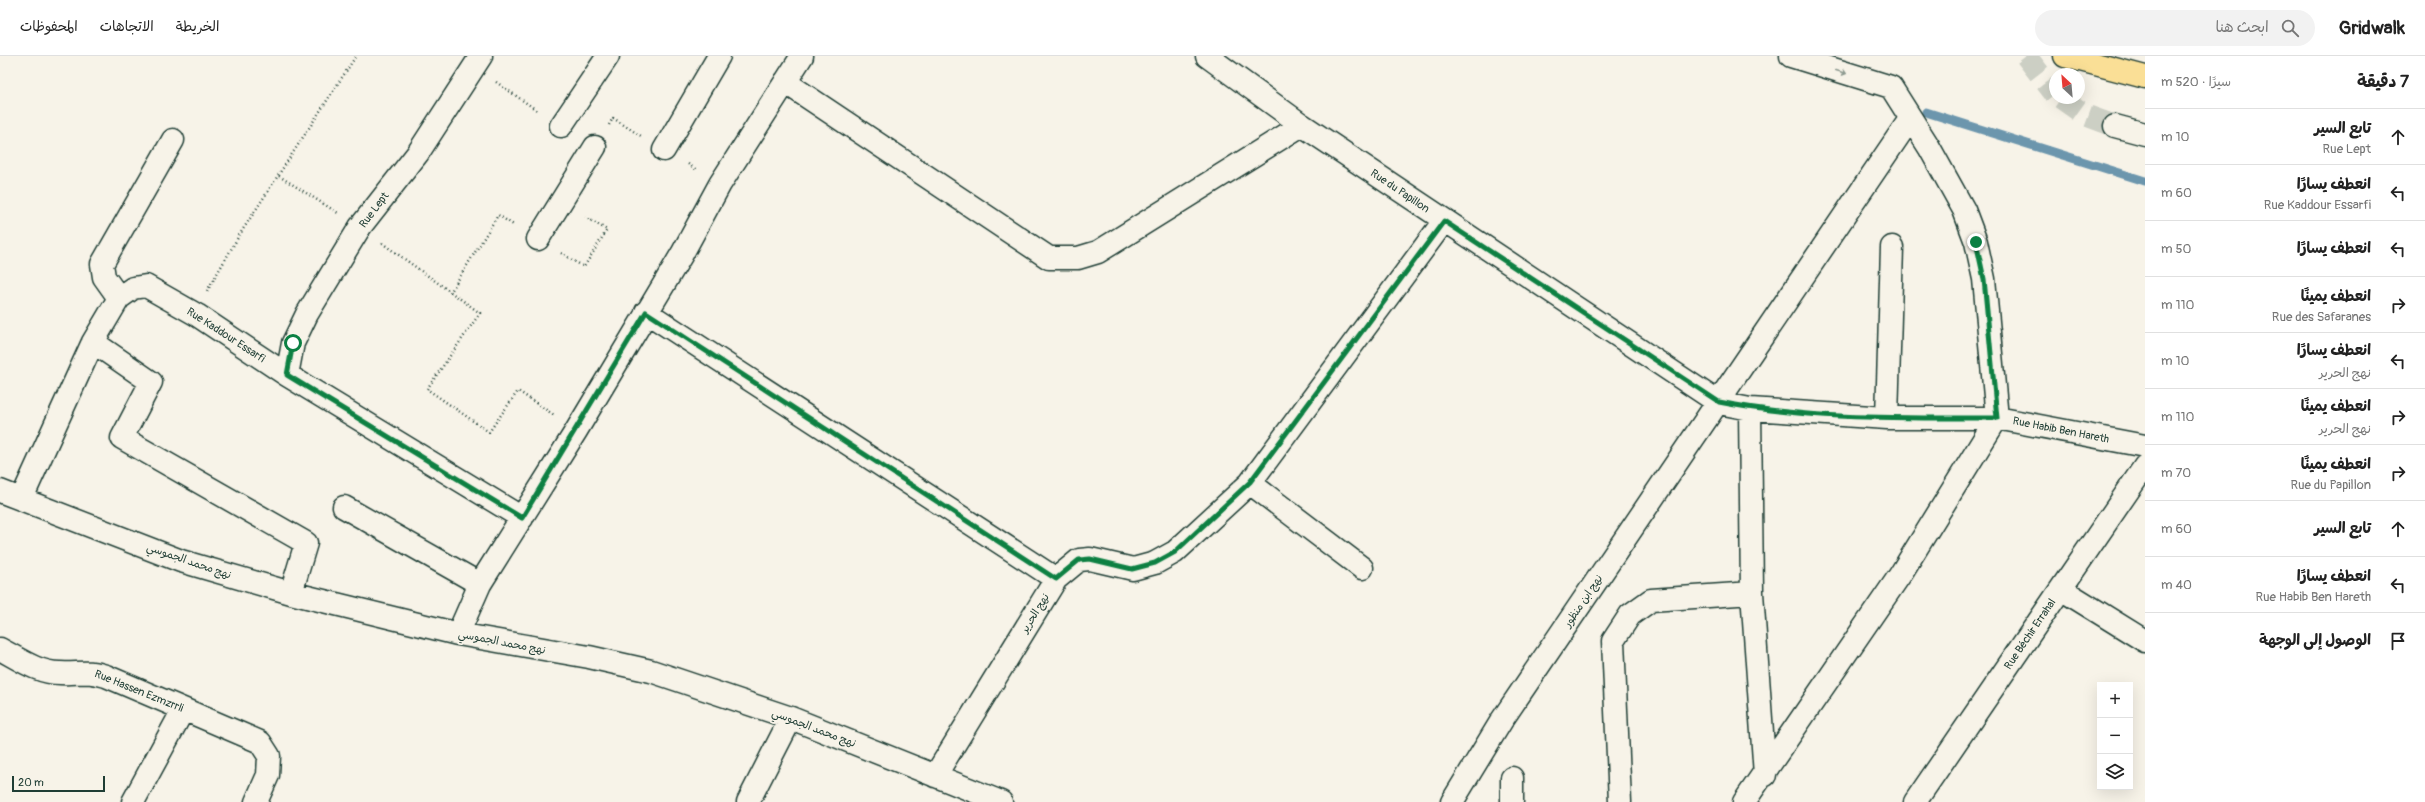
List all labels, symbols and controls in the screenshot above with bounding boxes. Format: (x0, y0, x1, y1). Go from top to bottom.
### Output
search box (2035, 10, 2315, 46)
text: Gridwalk (2339, 16, 2405, 40)
icon: search (2279, 17, 2301, 39)
text: المحفوظات (20, 18, 78, 35)
text: الاتجاهات (100, 18, 154, 35)
text: الخريطة (176, 18, 219, 35)
text: ابحث هنا (2215, 18, 2269, 37)
north arrow (2049, 68, 2085, 104)
one-way arrow (1835, 69, 1848, 76)
text: 7 دقيقة (2357, 71, 2409, 92)
text: سيرًا · 520 m (2161, 74, 2231, 90)
text: تابع السير (2314, 119, 2371, 138)
icon: ahead (2387, 126, 2409, 148)
text: 10 m (2161, 129, 2189, 145)
text: Rue Lept (2323, 141, 2371, 157)
street label: Rue du Papillon (1368, 167, 1432, 215)
text: انعطف يسارًا (2297, 175, 2371, 194)
icon: left (2387, 182, 2409, 204)
text: 60 m (2161, 185, 2192, 201)
street label: Rue Lept (356, 189, 392, 230)
text: Rue Kaddour Essarfi (2264, 197, 2371, 213)
route end (1967, 233, 1985, 251)
icon: left (2387, 238, 2409, 260)
text: انعطف يسارًا (2297, 239, 2371, 258)
text: 50 m (2161, 241, 2191, 257)
text: انعطف يمينًا (2301, 287, 2371, 306)
icon: right (2387, 294, 2409, 316)
text: 110 m (2161, 297, 2194, 313)
street label: Rue Kaddour Essarfi (184, 305, 268, 365)
text: Rue des Safaranes (2272, 309, 2371, 325)
route start (284, 334, 302, 352)
text: انعطف يسارًا (2297, 341, 2371, 360)
icon: left (2387, 350, 2409, 372)
text: 10 m (2161, 353, 2189, 369)
text: نهج الحرير (2319, 365, 2371, 381)
text: انعطف يمينًا (2301, 397, 2371, 416)
icon: right (2387, 406, 2409, 428)
text: 110 m (2161, 409, 2194, 425)
street label: Rue Habib Ben Hareth (2012, 414, 2110, 446)
text: نهج الحرير (2319, 421, 2371, 437)
text: انعطف يمينًا (2301, 455, 2371, 474)
icon: right (2387, 462, 2409, 484)
text: 70 m (2161, 465, 2191, 481)
text: Rue du Papillon (2290, 477, 2371, 493)
icon: ahead (2387, 518, 2409, 540)
text: تابع السير (2314, 519, 2371, 538)
text: 60 m (2161, 521, 2192, 537)
street label: نهج محمد الجموسي (144, 540, 233, 585)
text: انعطف يسارًا (2297, 567, 2371, 586)
street label: نهج ابن منظور (1560, 572, 1606, 631)
icon: left (2387, 574, 2409, 596)
text: 40 m (2161, 577, 2192, 593)
text: Rue Habib Ben Hareth (2255, 589, 2371, 605)
street label: نهج الحرير (1017, 591, 1053, 636)
street label: Rue Béchir Errahal (2002, 596, 2058, 672)
street label: نهج محمد الجموسي (456, 627, 547, 661)
icon: arrive (2387, 630, 2409, 652)
text: الوصول إلى الوجهة (2259, 631, 2371, 650)
street label: Rue Hassen Ezmzrrli (93, 667, 185, 715)
map controls (2097, 682, 2133, 790)
button: + (2097, 682, 2133, 718)
street label: نهج محمد الجموسي (769, 706, 858, 754)
button: − (2097, 718, 2133, 754)
button: layers (2097, 754, 2133, 790)
scale bar (12, 774, 105, 793)
text: 20 m (18, 776, 44, 789)

